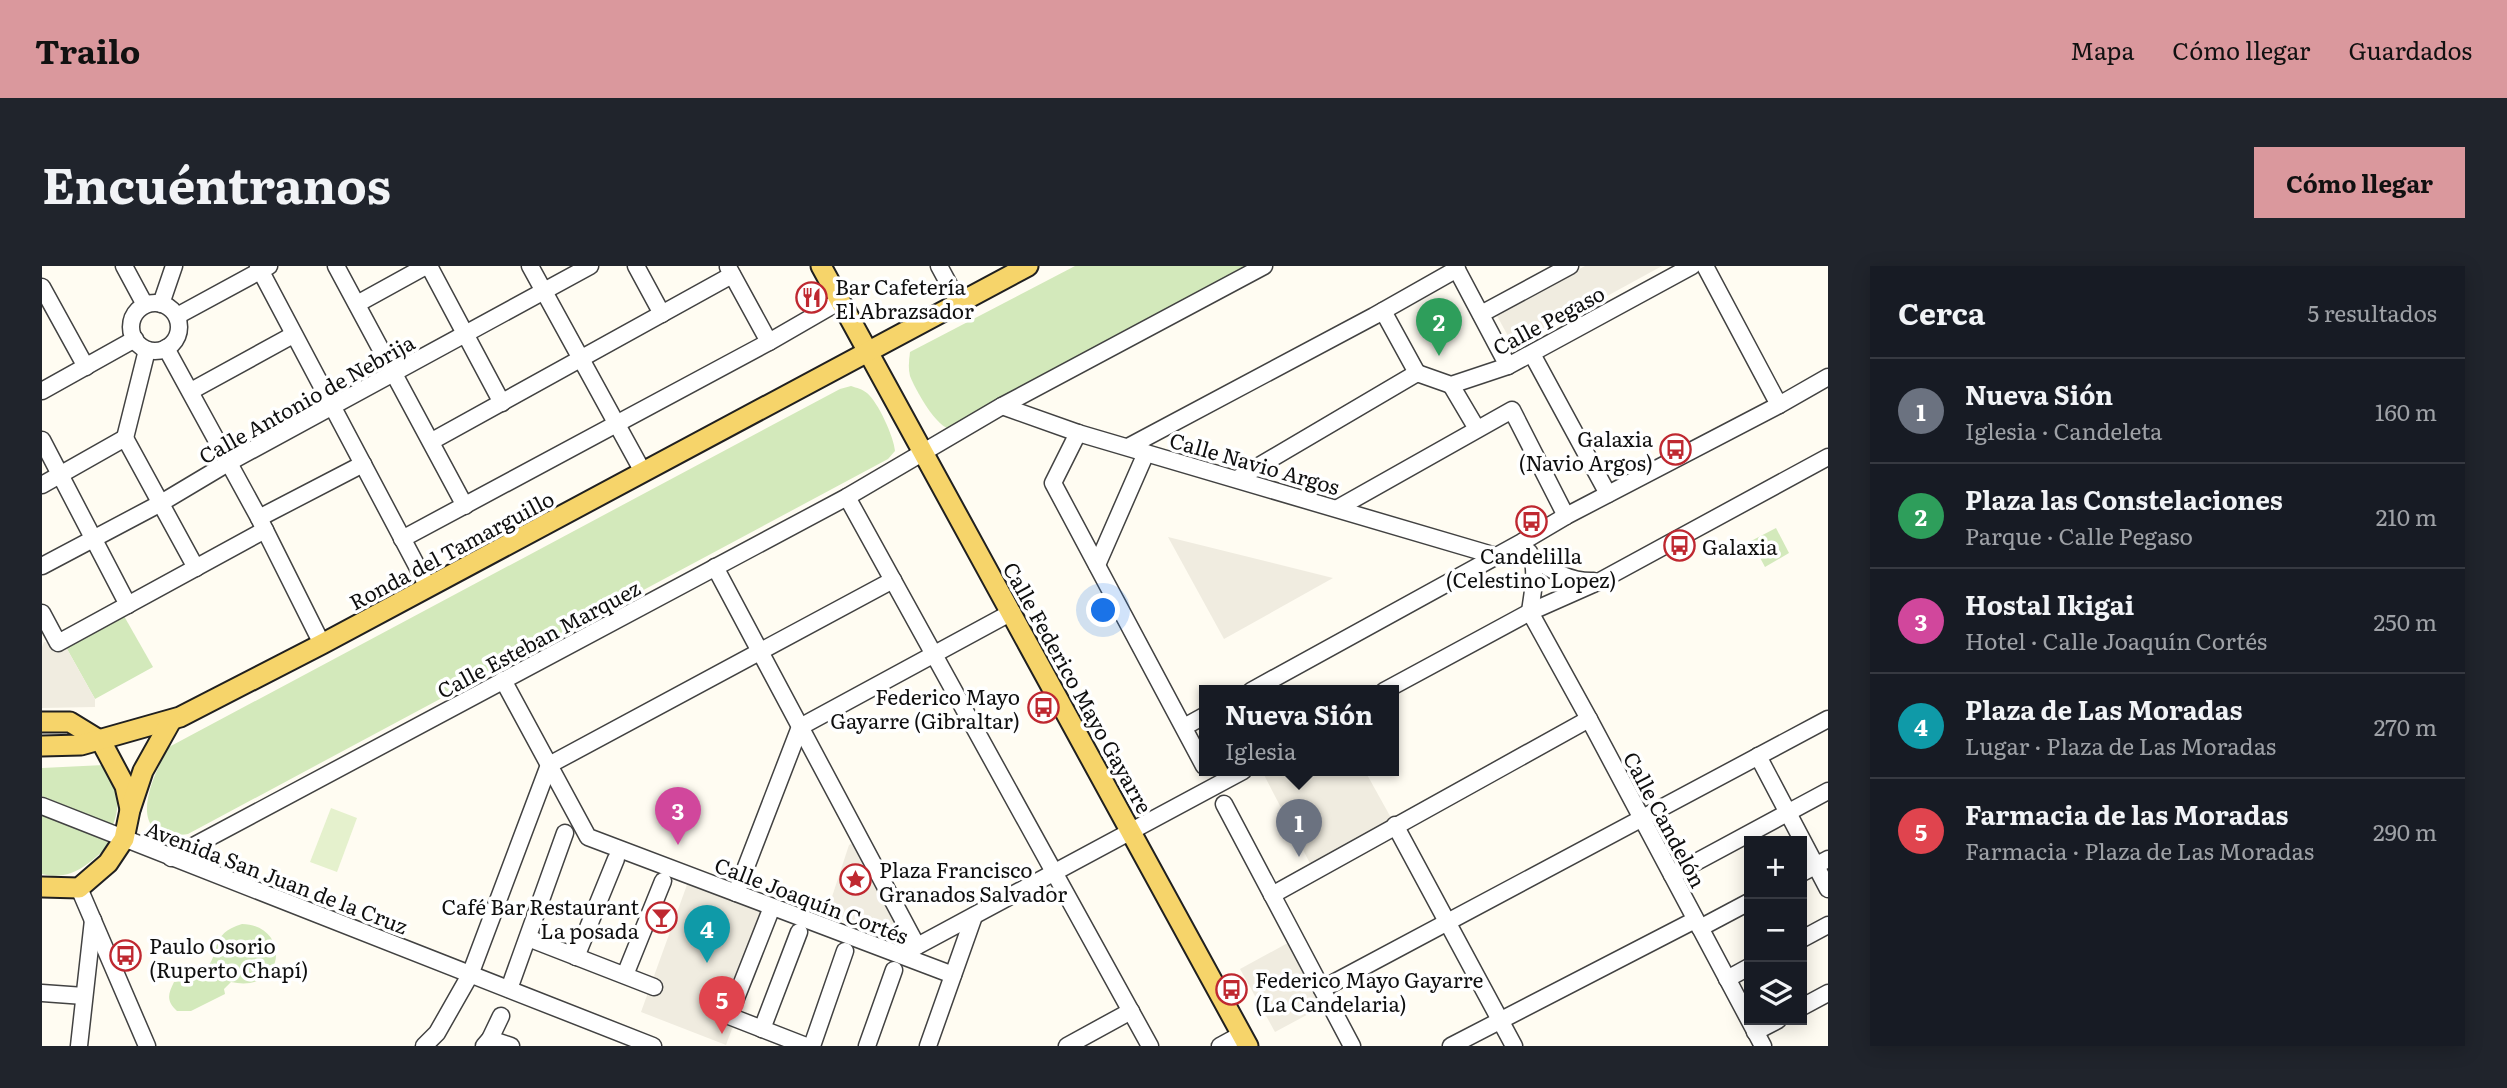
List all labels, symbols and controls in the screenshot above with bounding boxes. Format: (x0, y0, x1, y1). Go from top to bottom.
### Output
text: Trailo (35, 25, 140, 74)
text: Mapa (2070, 32, 2134, 67)
text: Cómo llegar (2172, 32, 2310, 67)
text: Guardados (2348, 32, 2472, 67)
text: Encuéntranos (42, 146, 391, 219)
button: Cómo llegar (2254, 147, 2465, 218)
place label: Bar Cafetería El Abrazsador (835, 270, 974, 325)
street label: Calle Pegaso (1487, 277, 1609, 361)
restaurant icon: Bar Cafetería El Abrazsador (795, 280, 829, 314)
text: Cerca (1898, 290, 1985, 334)
text: 5 resultados (2307, 295, 2437, 329)
pin: 2 (1416, 298, 1462, 356)
street label: Calle Antonio de Nebrija (192, 325, 420, 470)
text: Nueva Sión (1965, 374, 2113, 413)
text: 1 (1916, 394, 1926, 428)
text: 160 m (2375, 394, 2437, 428)
text: Iglesia · Candeleta (1965, 413, 2162, 447)
place label: Galaxia (Navio Argos) (1518, 422, 1654, 477)
street label: Calle Navio Argos (1166, 423, 1344, 501)
bus stop icon: Galaxia (Navio Argos) (1659, 432, 1693, 466)
text: Plaza las Constelaciones (1965, 479, 2283, 518)
street label: Ronda del Tamarguillo (343, 482, 559, 616)
text: 2 (1915, 499, 1927, 533)
text: 210 m (2376, 499, 2437, 533)
bus stop icon: Candelilla (Celestino Lopez) (1514, 505, 1548, 539)
text: Parque · Calle Pegaso (1965, 518, 2193, 552)
bus stop icon: Galaxia (1662, 528, 1696, 562)
place label: Galaxia (1702, 530, 1778, 561)
place label: Candelilla (Celestino Lopez) (1445, 539, 1617, 594)
street label: Calle Federico Mayo Gayarre (997, 556, 1161, 818)
street label: Calle Esteban Marquez (431, 571, 645, 705)
text: Hostal Ikigai (1965, 584, 2134, 623)
your location (1086, 593, 1120, 627)
text: 3 (1915, 604, 1927, 638)
text: 250 m (2373, 604, 2437, 638)
text: Hotel · Calle Joaquín Cortés (1965, 623, 2267, 657)
place label: Federico Mayo Gayarre (Gibraltar) (830, 680, 1020, 735)
popup (1199, 685, 1399, 776)
text: Plaza de Las Moradas (1965, 689, 2243, 728)
bus stop icon: Federico Mayo Gayarre (Gibraltar) (1026, 690, 1060, 724)
text: Nueva Sión (1225, 694, 1373, 733)
text: 4 (1914, 709, 1928, 743)
text: 270 m (2374, 709, 2437, 743)
text: Lugar · Plaza de Las Moradas (1965, 728, 2276, 762)
text: Iglesia (1225, 733, 1296, 767)
street label: Calle Candelón (1617, 745, 1715, 893)
pin: 3 (655, 787, 701, 845)
text: Farmacia de las Moradas (1965, 794, 2289, 833)
pin: 1 (1276, 799, 1322, 857)
street label: Avenida San Juan de la Cruz (141, 812, 413, 940)
text: 5 (1915, 814, 1927, 848)
text: 290 m (2373, 814, 2437, 848)
text: Farmacia · Plaza de Las Moradas (1965, 833, 2314, 867)
map controls (1744, 836, 1807, 1025)
button: + (1744, 836, 1807, 899)
street label: Calle Joaquín Cortés (711, 848, 913, 950)
place label: Plaza Francisco Granados Salvador (879, 853, 1067, 908)
place icon: Plaza Francisco Granados Salvador (839, 863, 873, 897)
place label: Café Bar Restaurant La posada (441, 890, 640, 945)
button: − (1744, 899, 1807, 962)
bar icon: Café Bar Restaurant La posada (645, 900, 679, 934)
pin: 4 (684, 905, 730, 963)
place label: Paulo Osorio (Ruperto Chapí) (149, 929, 308, 984)
bus stop icon: Paulo Osorio (Ruperto Chapí) (109, 939, 143, 973)
button: layers (1744, 962, 1807, 1025)
place label: Federico Mayo Gayarre (La Candelaria) (1255, 963, 1483, 1018)
bus stop icon: Federico Mayo Gayarre (La Candelaria) (1215, 973, 1249, 1007)
pin: 5 (699, 976, 745, 1034)

